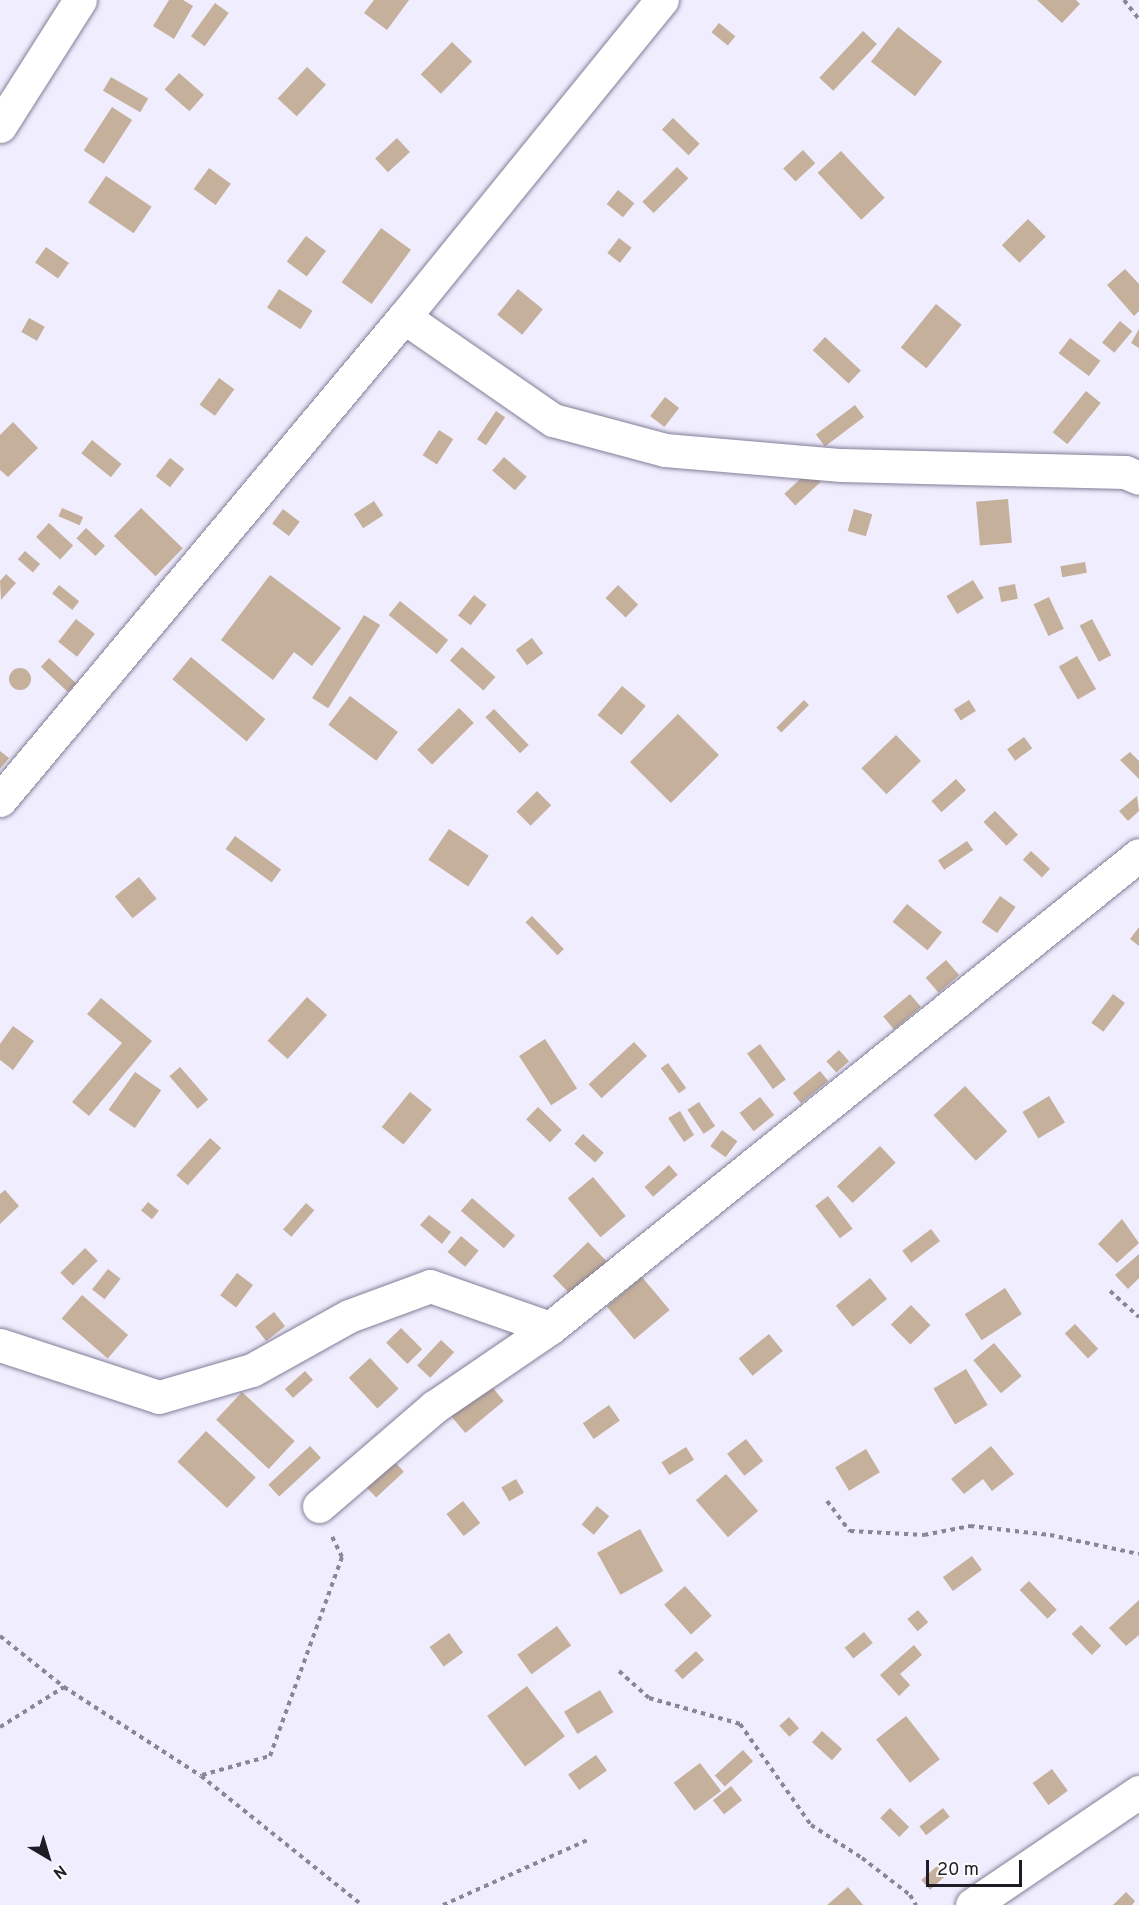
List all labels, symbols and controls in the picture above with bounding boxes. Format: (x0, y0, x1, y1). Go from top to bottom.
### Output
north arrow (18, 1827, 78, 1887)
scale bar (929, 1848, 1025, 1886)
text: 20 m (937, 1859, 979, 1882)
text: N (48, 1860, 70, 1883)

